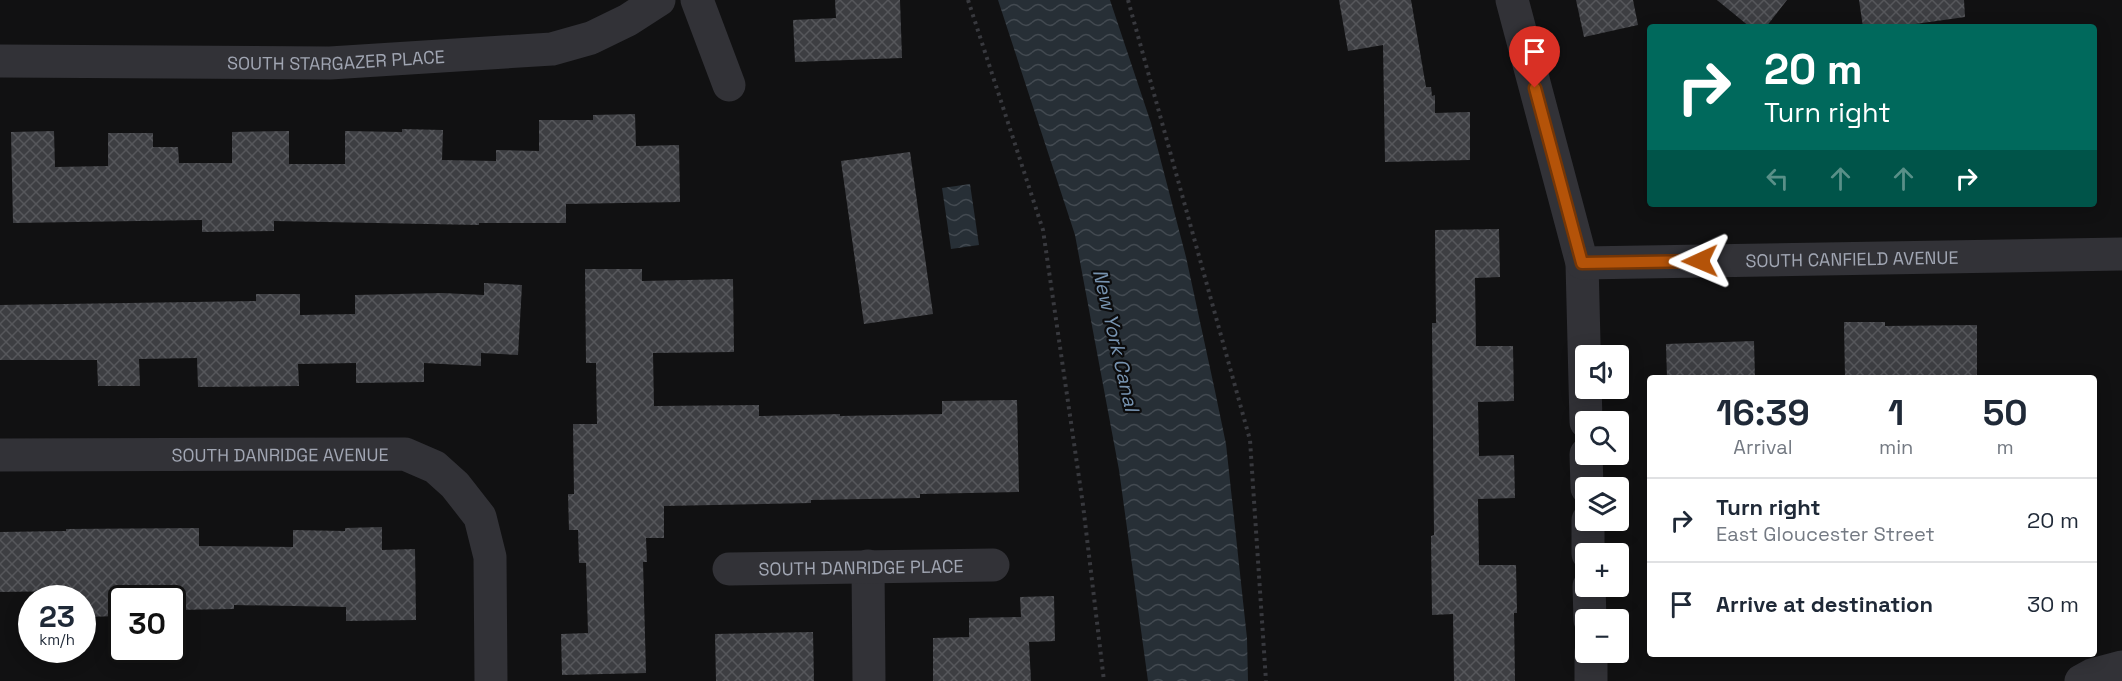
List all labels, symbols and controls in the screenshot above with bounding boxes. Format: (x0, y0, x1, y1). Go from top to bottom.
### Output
pin (1509, 26, 1560, 88)
icon: arrive (1518, 35, 1551, 68)
text: 20 m (1764, 43, 1863, 96)
street label: SOUTH STARGAZER PLACE (227, 44, 445, 75)
icon: right (1665, 48, 1743, 126)
text: Turn right (1764, 95, 1891, 130)
icon: left (1761, 162, 1794, 195)
icon: ahead (1824, 162, 1857, 195)
icon: ahead (1887, 162, 1920, 195)
icon: right (1950, 162, 1983, 195)
position arrow (1668, 229, 1732, 293)
street label: SOUTH CANFIELD AVENUE (1745, 245, 1959, 272)
water label: New York Canal (1087, 266, 1145, 416)
map controls (1575, 345, 1629, 663)
button: sound (1575, 345, 1629, 399)
text: 16:39 (1716, 390, 1810, 436)
text: 1 (1888, 390, 1904, 436)
text: 50 (1983, 390, 2028, 436)
button: search (1575, 411, 1629, 465)
text: Arrival (1733, 434, 1793, 460)
text: min (1879, 434, 1913, 460)
text: m (1997, 434, 2014, 460)
street label: SOUTH DANRIDGE AVENUE (171, 443, 389, 466)
button: layers (1575, 477, 1629, 531)
text: Turn right (1716, 493, 1821, 521)
icon: right (1665, 504, 1698, 537)
text: 20 m (2027, 506, 2079, 534)
text: East Gloucester Street (1716, 521, 1935, 547)
button: + (1575, 543, 1629, 597)
street label: SOUTH DANRIDGE PLACE (758, 554, 964, 580)
speed limit sign: 30 (108, 585, 186, 663)
icon: arrive (1665, 588, 1698, 621)
text: Arrive at destination (1716, 590, 1933, 618)
text: 30 m (2027, 590, 2079, 618)
text: 23 (39, 597, 75, 636)
button: − (1575, 609, 1629, 663)
text: km/h (39, 630, 75, 649)

